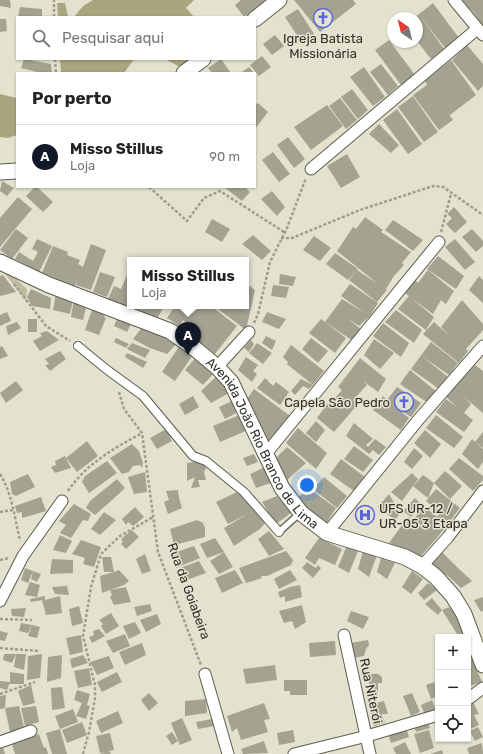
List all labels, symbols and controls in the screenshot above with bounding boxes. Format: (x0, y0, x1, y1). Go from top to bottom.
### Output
church icon: Igreja Batista Missionária (312, 7, 334, 29)
north arrow (387, 12, 423, 48)
search box (16, 16, 256, 60)
icon: search (30, 27, 52, 49)
text: Pesquisar aqui (62, 29, 164, 47)
place label: Igreja Batista Missionária (283, 31, 363, 61)
text: Por perto (32, 88, 112, 108)
text: Misso Stillus (70, 140, 163, 158)
text: A (40, 149, 50, 164)
text: 90 m (209, 149, 240, 164)
text: Loja (70, 158, 95, 173)
popup (127, 257, 249, 309)
text: Misso Stillus (141, 267, 235, 285)
text: Loja (141, 285, 166, 300)
pin: A (175, 322, 201, 355)
street label: Avenida João Rio Branco de Lima (203, 354, 322, 531)
church icon: Capela São Pedro (393, 391, 415, 413)
place label: Capela São Pedro (284, 395, 390, 410)
your location (297, 475, 317, 495)
place label: UFS UR-12 / UR-05 3 Etapa (379, 501, 468, 531)
hospital icon: UFS UR-12 / UR-05 3 Etapa (354, 504, 376, 526)
street label: Rua da Goiabeira (165, 541, 213, 641)
map controls (435, 634, 471, 742)
button: + (435, 634, 471, 670)
street label: Rua Niterói (357, 657, 385, 725)
button: − (435, 670, 471, 706)
button: locate (435, 706, 471, 742)

